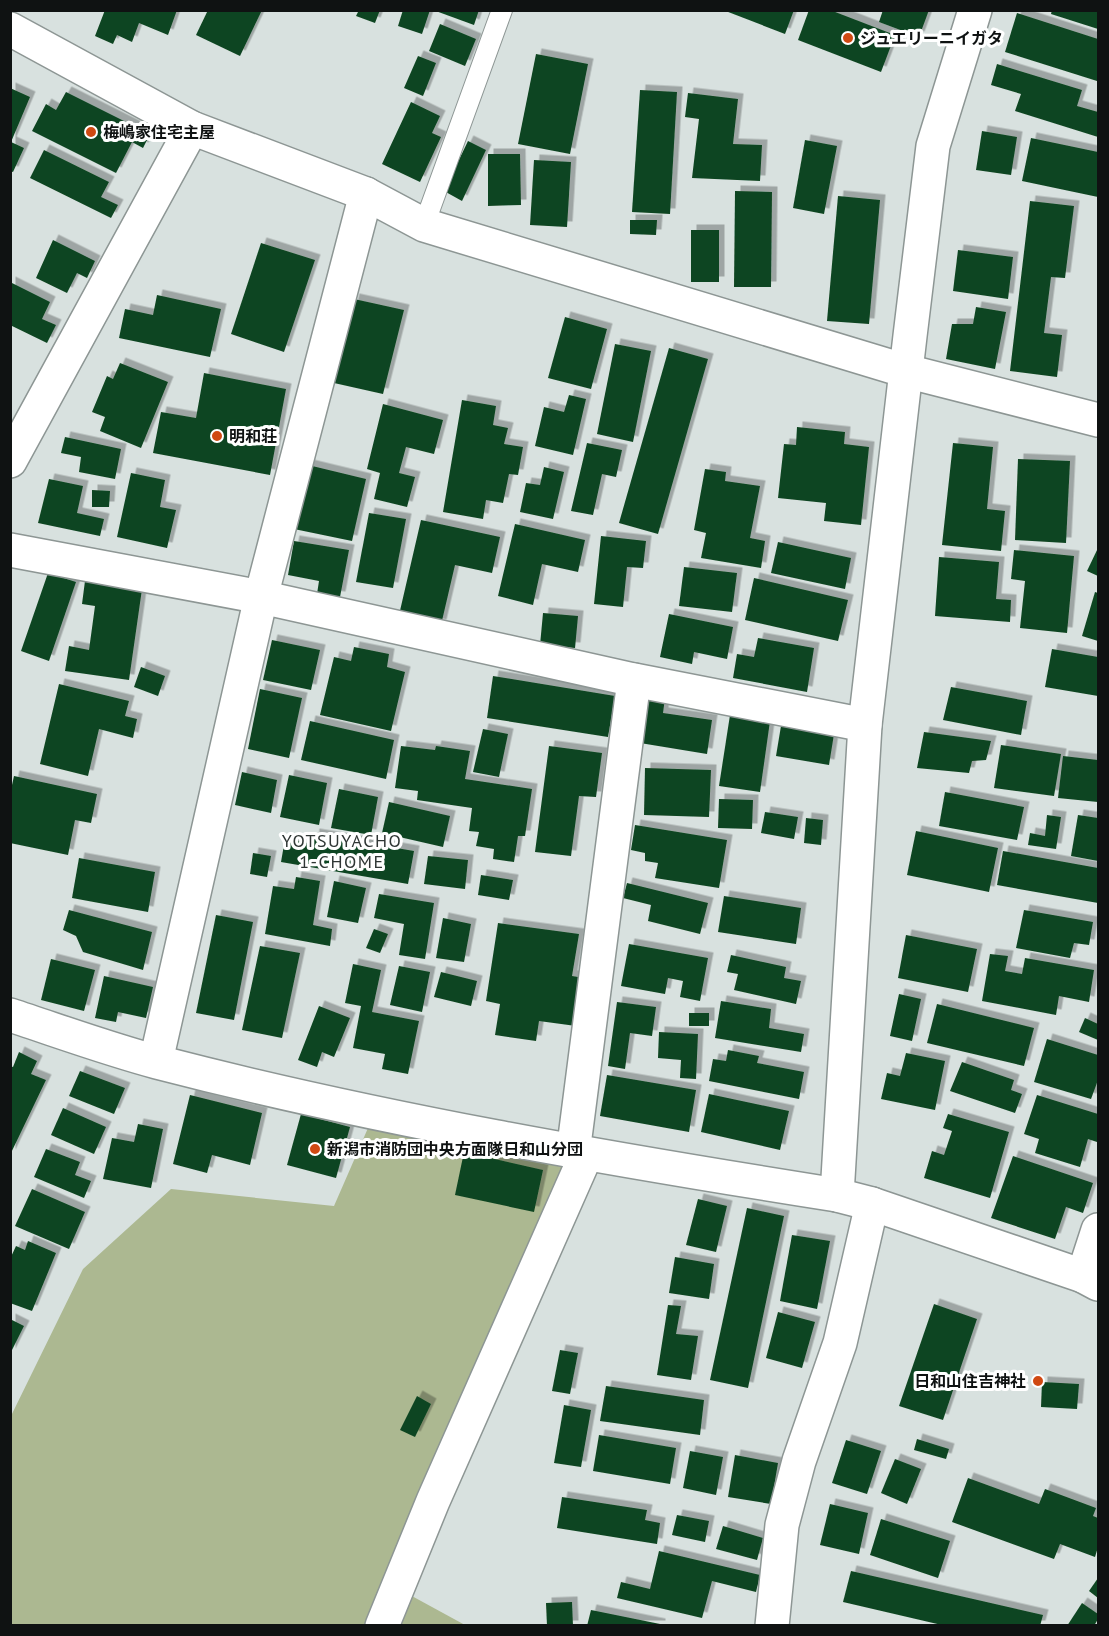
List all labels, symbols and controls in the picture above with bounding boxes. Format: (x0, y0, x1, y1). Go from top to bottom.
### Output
place label: ジュエリーニイガタ (860, 28, 1003, 48)
marker: ジュエリーニイガタ (841, 31, 855, 45)
place label: 梅嶋家住宅主屋 (103, 122, 215, 142)
marker: 梅嶋家住宅主屋 (84, 125, 98, 139)
place label: 明和荘 (229, 426, 277, 446)
marker: 明和荘 (210, 429, 224, 443)
district label: YOTSUYACHO 1-CHOME (282, 829, 402, 873)
place label: 新潟市消防団中央方面隊日和山分団 (327, 1139, 583, 1159)
marker: 新潟市消防団中央方面隊日和山分団 (308, 1142, 322, 1156)
place label: 日和山住吉神社 (914, 1371, 1026, 1391)
marker: 日和山住吉神社 (1031, 1374, 1045, 1388)

